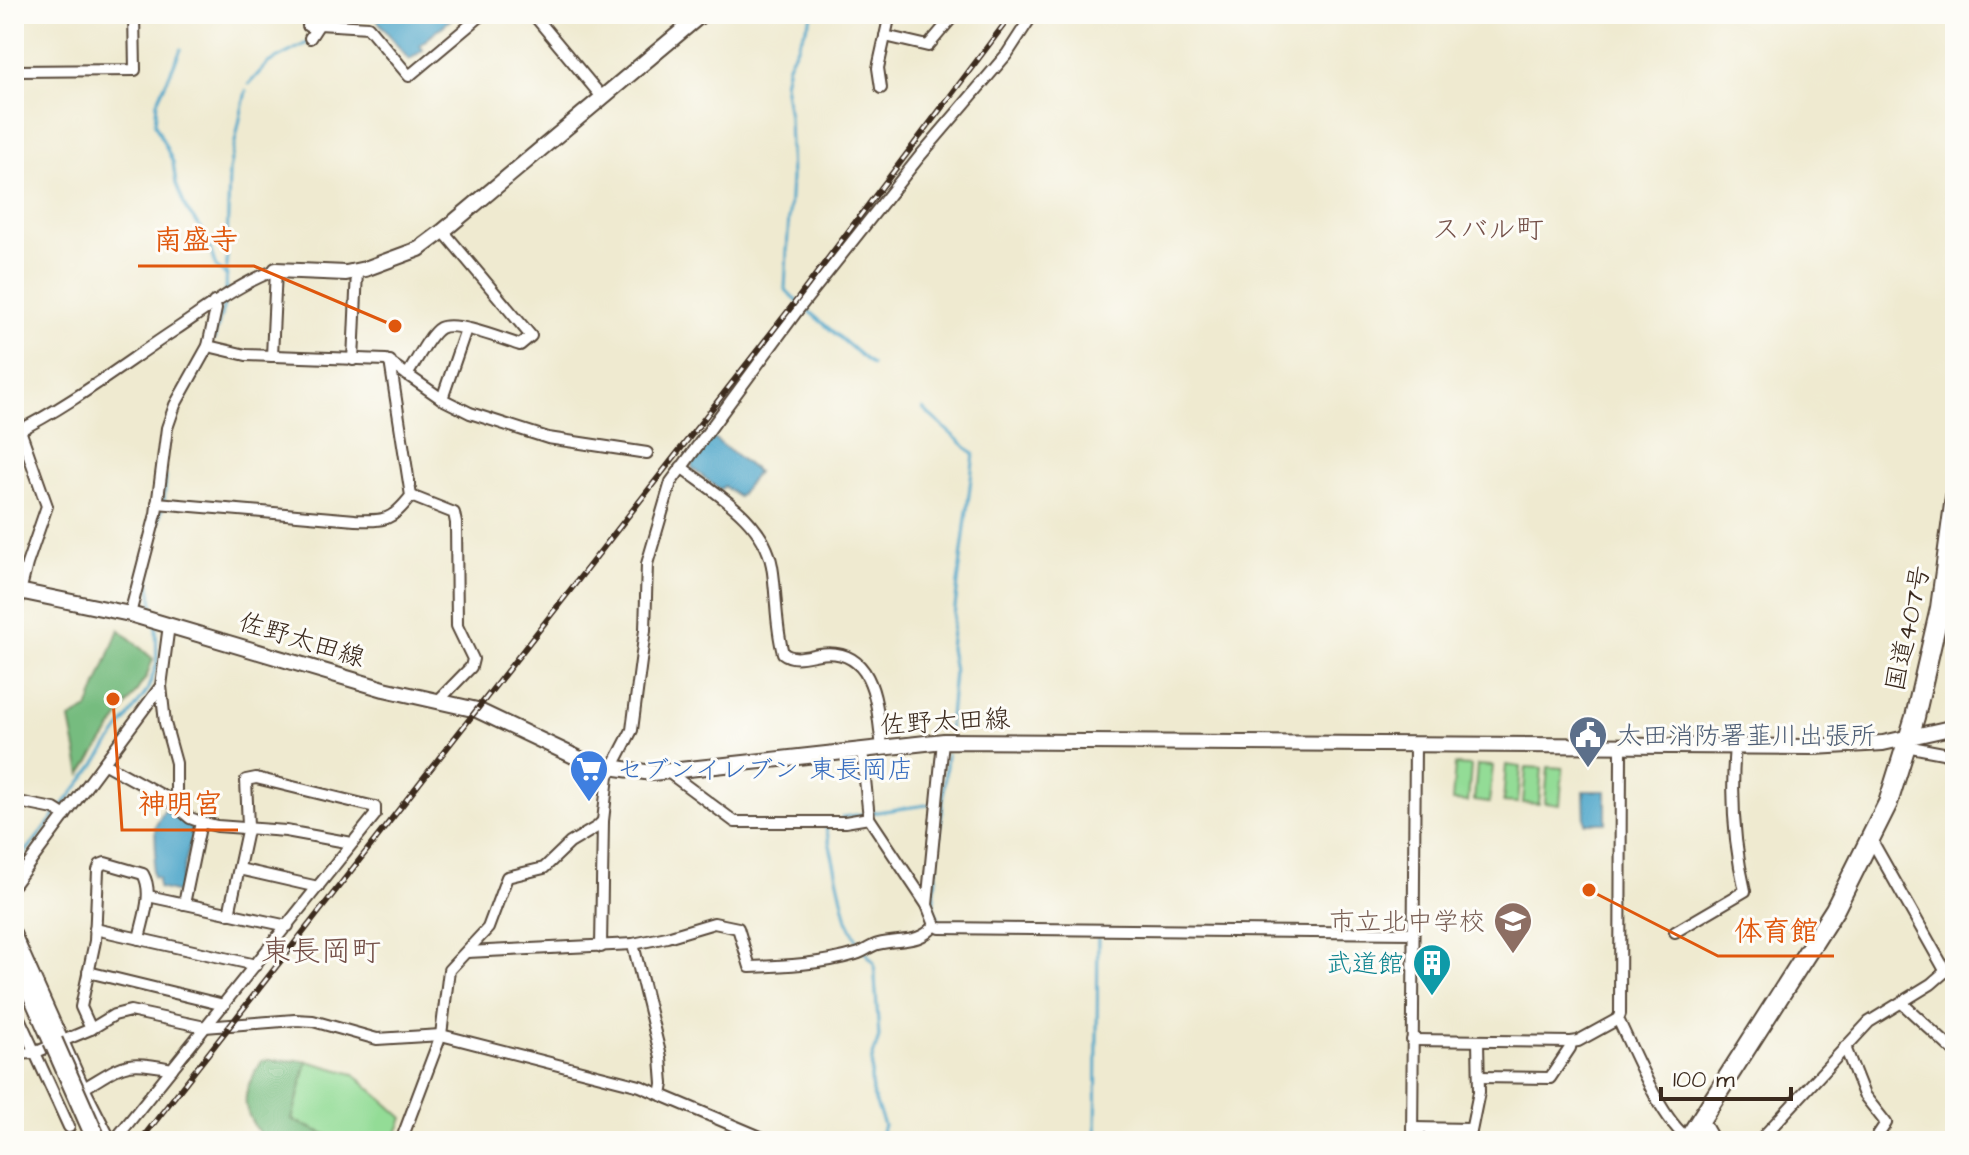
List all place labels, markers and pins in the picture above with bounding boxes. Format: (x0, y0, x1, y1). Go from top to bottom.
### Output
callout: 南盛寺 (138, 214, 254, 266)
public building icon: 太田消防署韮川出張所 (1567, 714, 1609, 769)
place label: 太田消防署韮川出張所 (1616, 718, 1876, 754)
supermarket icon: セブンイレブン 東長岡店 (568, 748, 610, 803)
place label: セブンイレブン 東長岡店 (617, 752, 913, 788)
callout: 神明宮 (122, 778, 238, 830)
school or university icon: 市立北中学校 (1492, 900, 1534, 955)
place label: 市立北中学校 (1329, 904, 1485, 940)
callout: 体育館 (1718, 904, 1834, 956)
building icon: 武道館 (1411, 942, 1453, 997)
place label: 武道館 (1326, 946, 1404, 982)

